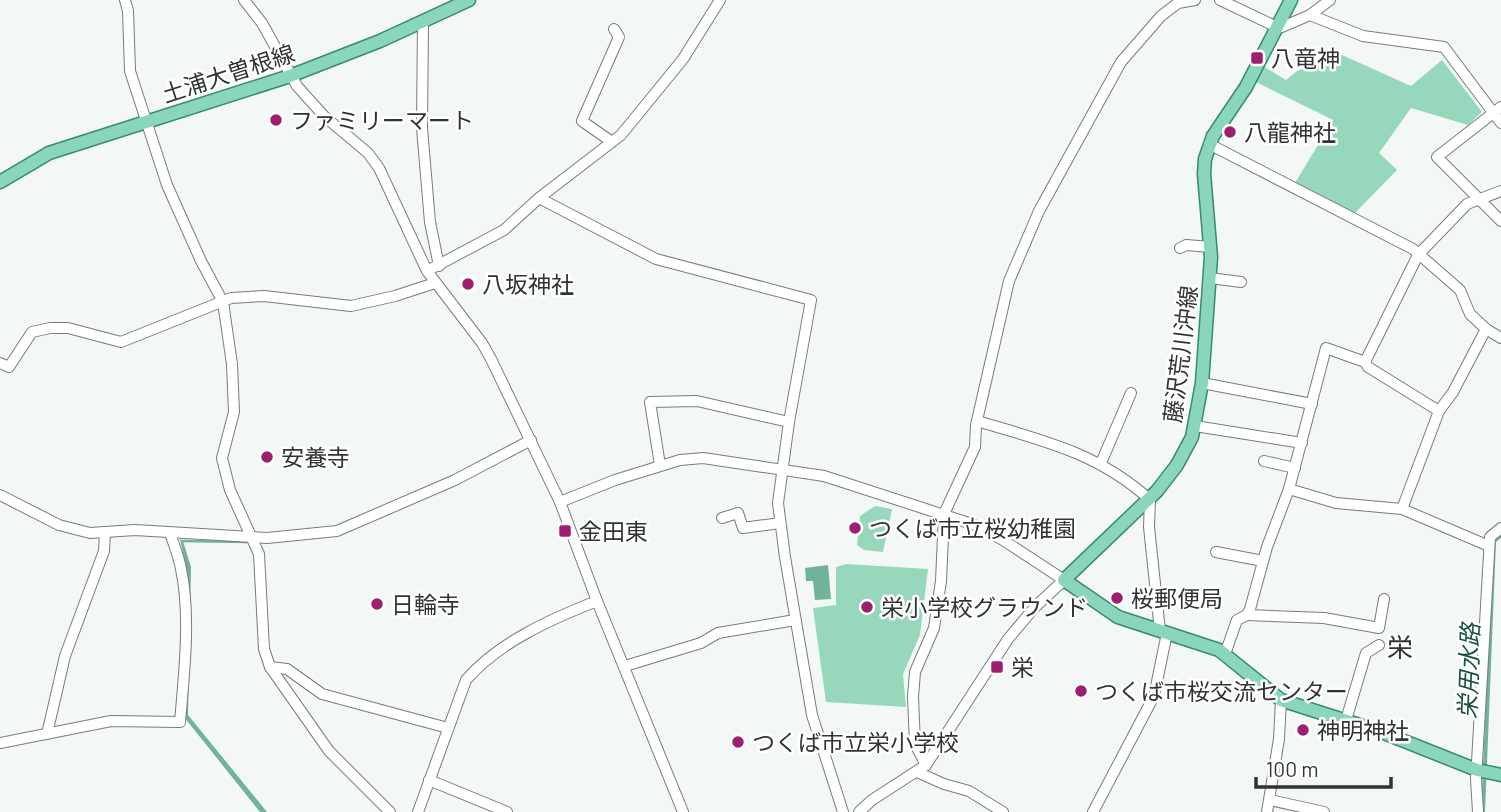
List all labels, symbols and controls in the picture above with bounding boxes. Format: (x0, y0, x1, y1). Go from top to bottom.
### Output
street label: 土浦大曽根線 (158, 38, 298, 108)
place label: 八竜神 (1271, 44, 1340, 72)
marker: 八竜神 (1249, 50, 1265, 66)
place label: ファミリーマート (290, 106, 474, 134)
marker: ファミリーマート (268, 112, 284, 128)
place label: 八龍神社 (1244, 118, 1336, 146)
marker: 八龍神社 (1222, 124, 1238, 140)
place label: 八坂神社 (482, 270, 574, 298)
marker: 八坂神社 (460, 276, 476, 292)
street label: 藤沢荒川沖線 (1158, 284, 1202, 424)
place label: 安養寺 (281, 443, 350, 471)
marker: 安養寺 (259, 449, 275, 465)
place label: つくば市立桜幼稚園 (869, 514, 1076, 542)
place label: 金田東 (579, 517, 648, 545)
marker: つくば市立桜幼稚園 (847, 520, 863, 536)
marker: 金田東 (557, 523, 573, 539)
place label: 桜郵便局 (1131, 584, 1223, 612)
place label: 日輪寺 (391, 590, 460, 618)
marker: 桜郵便局 (1109, 590, 1125, 606)
place label: 栄小学校グラウンド (881, 593, 1088, 621)
marker: 日輪寺 (369, 596, 385, 612)
marker: 栄小学校グラウンド (859, 599, 875, 615)
water label: 栄用水路 (1452, 621, 1484, 719)
district label: 栄 (1387, 631, 1413, 662)
place label: 栄 (1011, 653, 1034, 681)
marker: 栄 (989, 659, 1005, 675)
place label: つくば市桜交流センター (1095, 677, 1348, 705)
marker: つくば市桜交流センター (1073, 683, 1089, 699)
place label: 神明神社 (1317, 716, 1409, 744)
marker: 神明神社 (1295, 722, 1311, 738)
place label: つくば市立栄小学校 (752, 728, 959, 756)
marker: つくば市立栄小学校 (730, 734, 746, 750)
scale bar (1256, 746, 1391, 790)
text: 100 m (1266, 756, 1319, 781)

